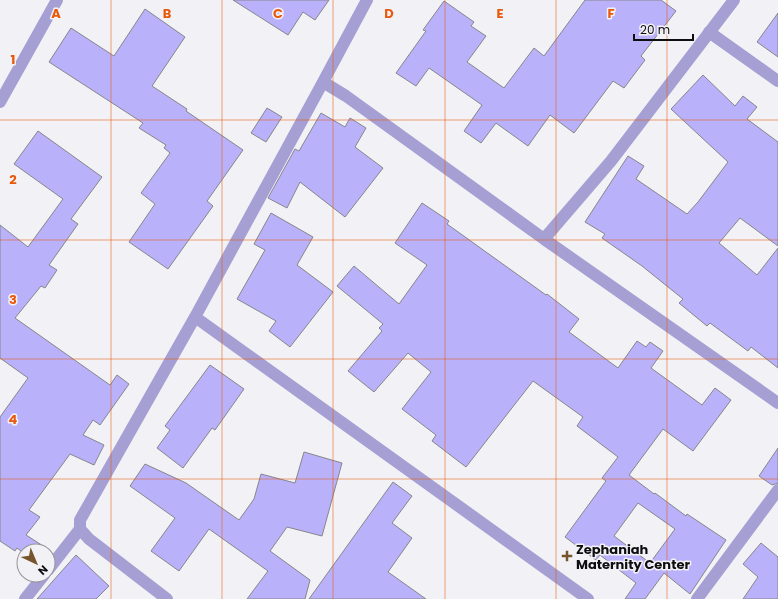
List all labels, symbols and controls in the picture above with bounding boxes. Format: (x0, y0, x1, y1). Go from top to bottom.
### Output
text: A (51, 4, 61, 23)
text: B (163, 4, 172, 23)
text: C (273, 4, 283, 23)
text: D (384, 4, 394, 23)
text: E (496, 4, 504, 23)
text: F (607, 4, 615, 23)
scale bar (634, 16, 693, 42)
text: 20 m (640, 21, 670, 38)
text: 1 (11, 50, 15, 69)
text: 2 (9, 170, 17, 189)
text: 3 (9, 290, 17, 309)
text: 4 (9, 410, 18, 429)
place label: Zephaniah Maternity Center (576, 540, 690, 574)
north arrow (16, 543, 56, 583)
marker: Zephaniah Maternity Center (561, 550, 573, 562)
text: N (34, 562, 51, 579)

